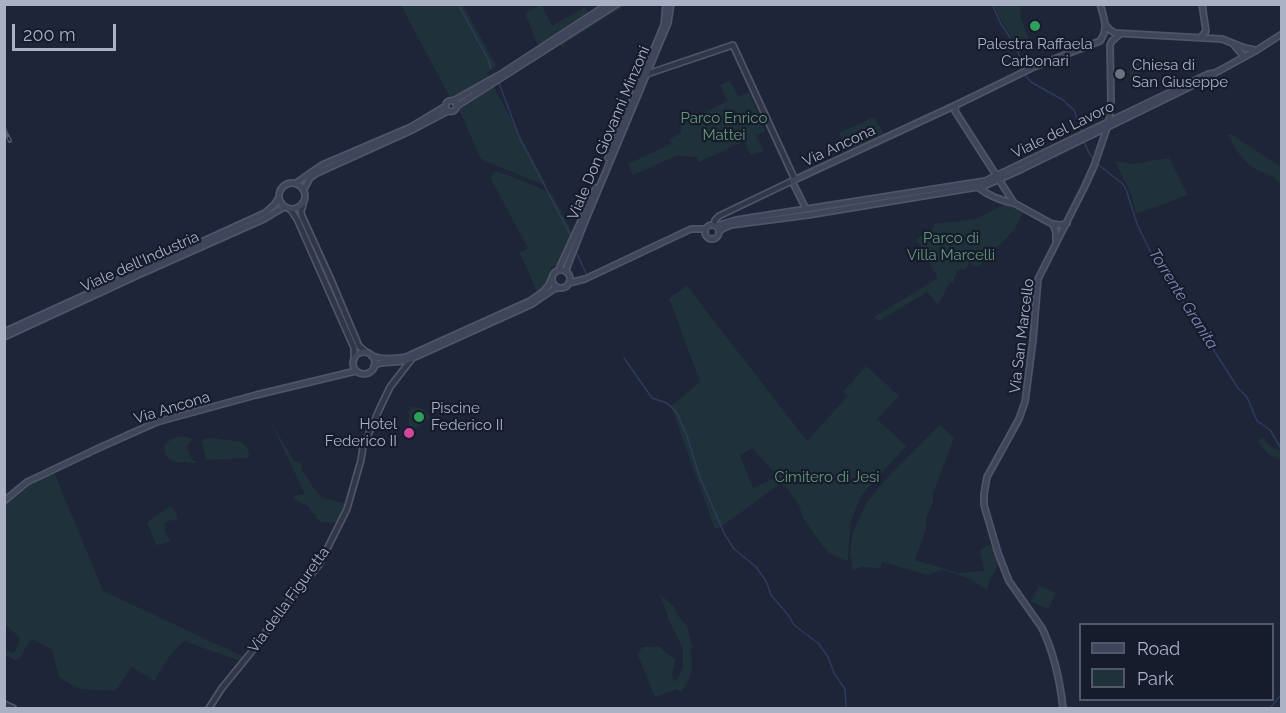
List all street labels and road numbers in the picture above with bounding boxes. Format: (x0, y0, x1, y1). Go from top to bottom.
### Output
street label: Viale Don Giovanni Minzoni (564, 43, 654, 223)
street label: Viale del Lavoro (1009, 97, 1117, 163)
street label: Via Ancona (800, 121, 878, 171)
street label: Viale dell'Industria (78, 228, 202, 296)
street label: Via San Marcello (1006, 278, 1038, 394)
street label: Via Ancona (132, 388, 212, 428)
street label: Via della Figuretta (245, 544, 333, 656)

